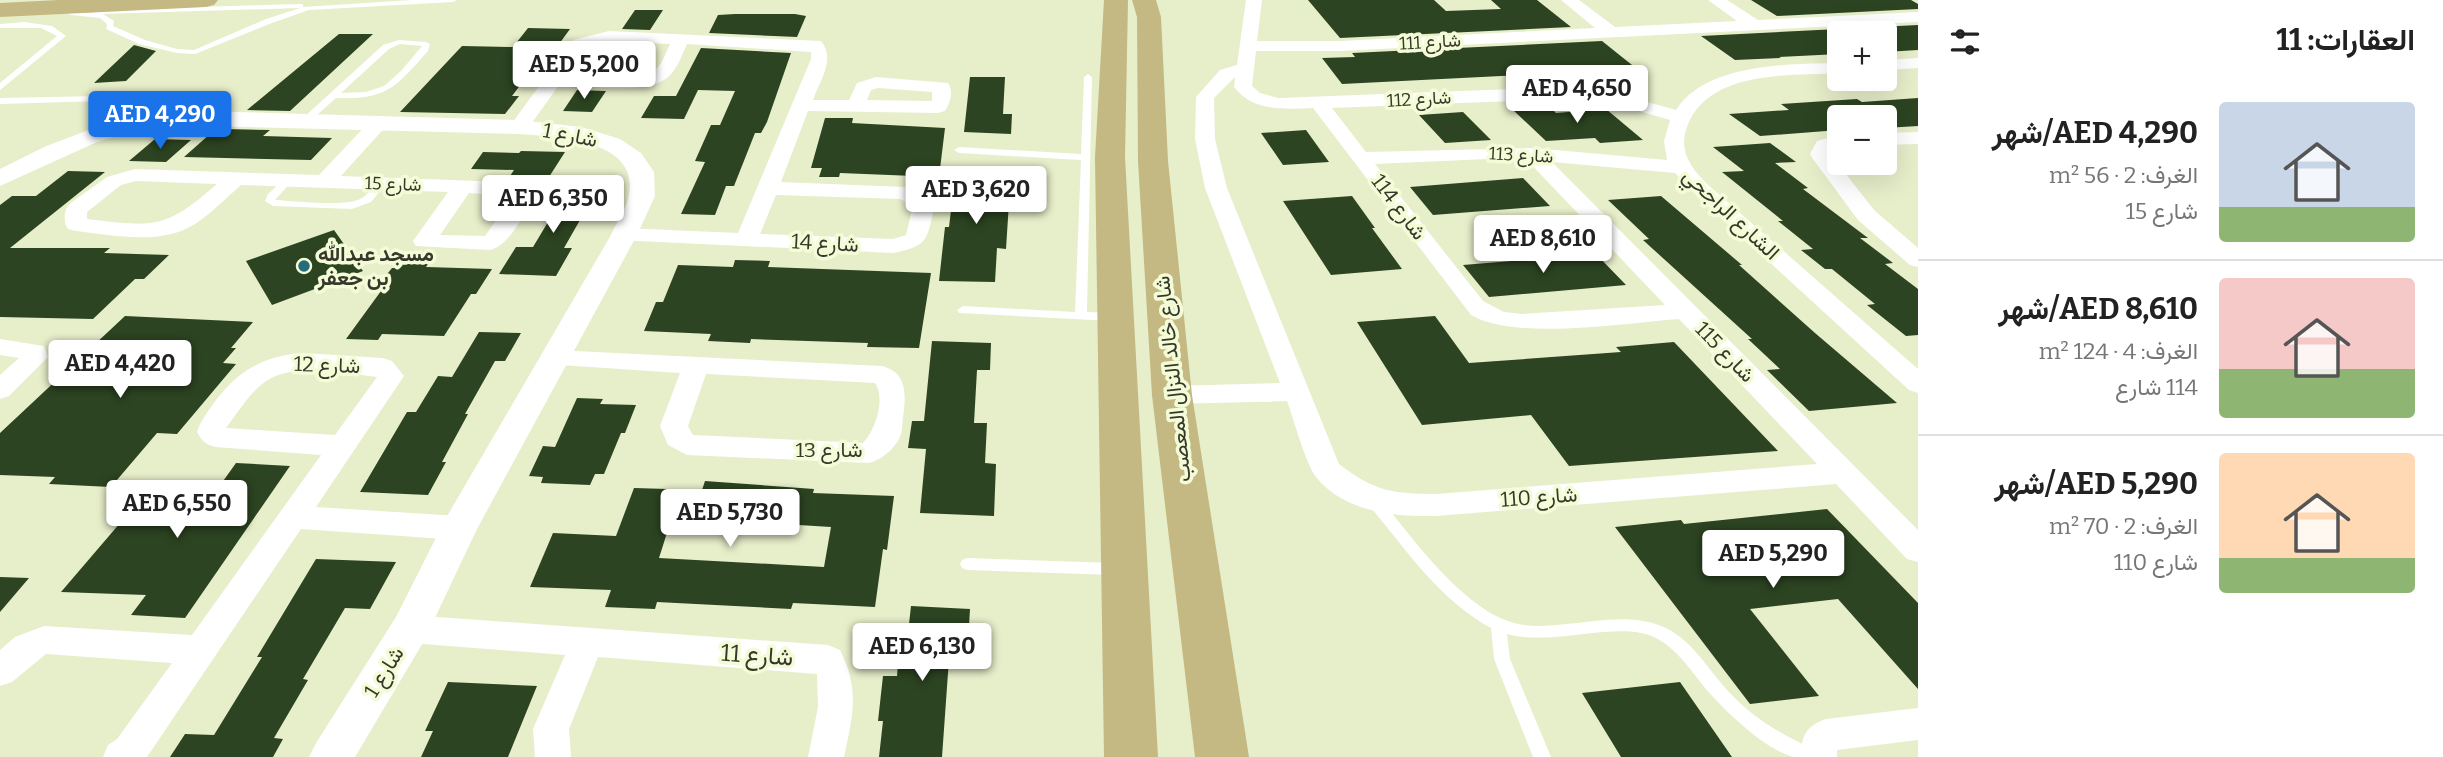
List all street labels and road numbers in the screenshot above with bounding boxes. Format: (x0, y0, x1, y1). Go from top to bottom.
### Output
street label: شارع 111 (1399, 29, 1461, 56)
street label: شارع 112 (1386, 86, 1452, 113)
street label: شارع 1 (540, 117, 599, 154)
street label: شارع 113 (1488, 142, 1554, 169)
street label: الشارع الراجحي (1674, 163, 1785, 268)
street label: 114 شارع (1365, 169, 1432, 246)
street label: شارع 15 (364, 172, 422, 197)
street label: شارع 14 (791, 228, 859, 259)
street label: شارع خالد النزال المعصب (1149, 275, 1198, 483)
street label: شارع 115 (1689, 316, 1760, 389)
street label: شارع 12 (293, 351, 361, 380)
street label: شارع 13 (796, 437, 862, 464)
street label: شارع 110 (1500, 481, 1578, 514)
street label: شارع 11 (720, 639, 794, 673)
street label: شارع 1 (358, 642, 410, 703)

